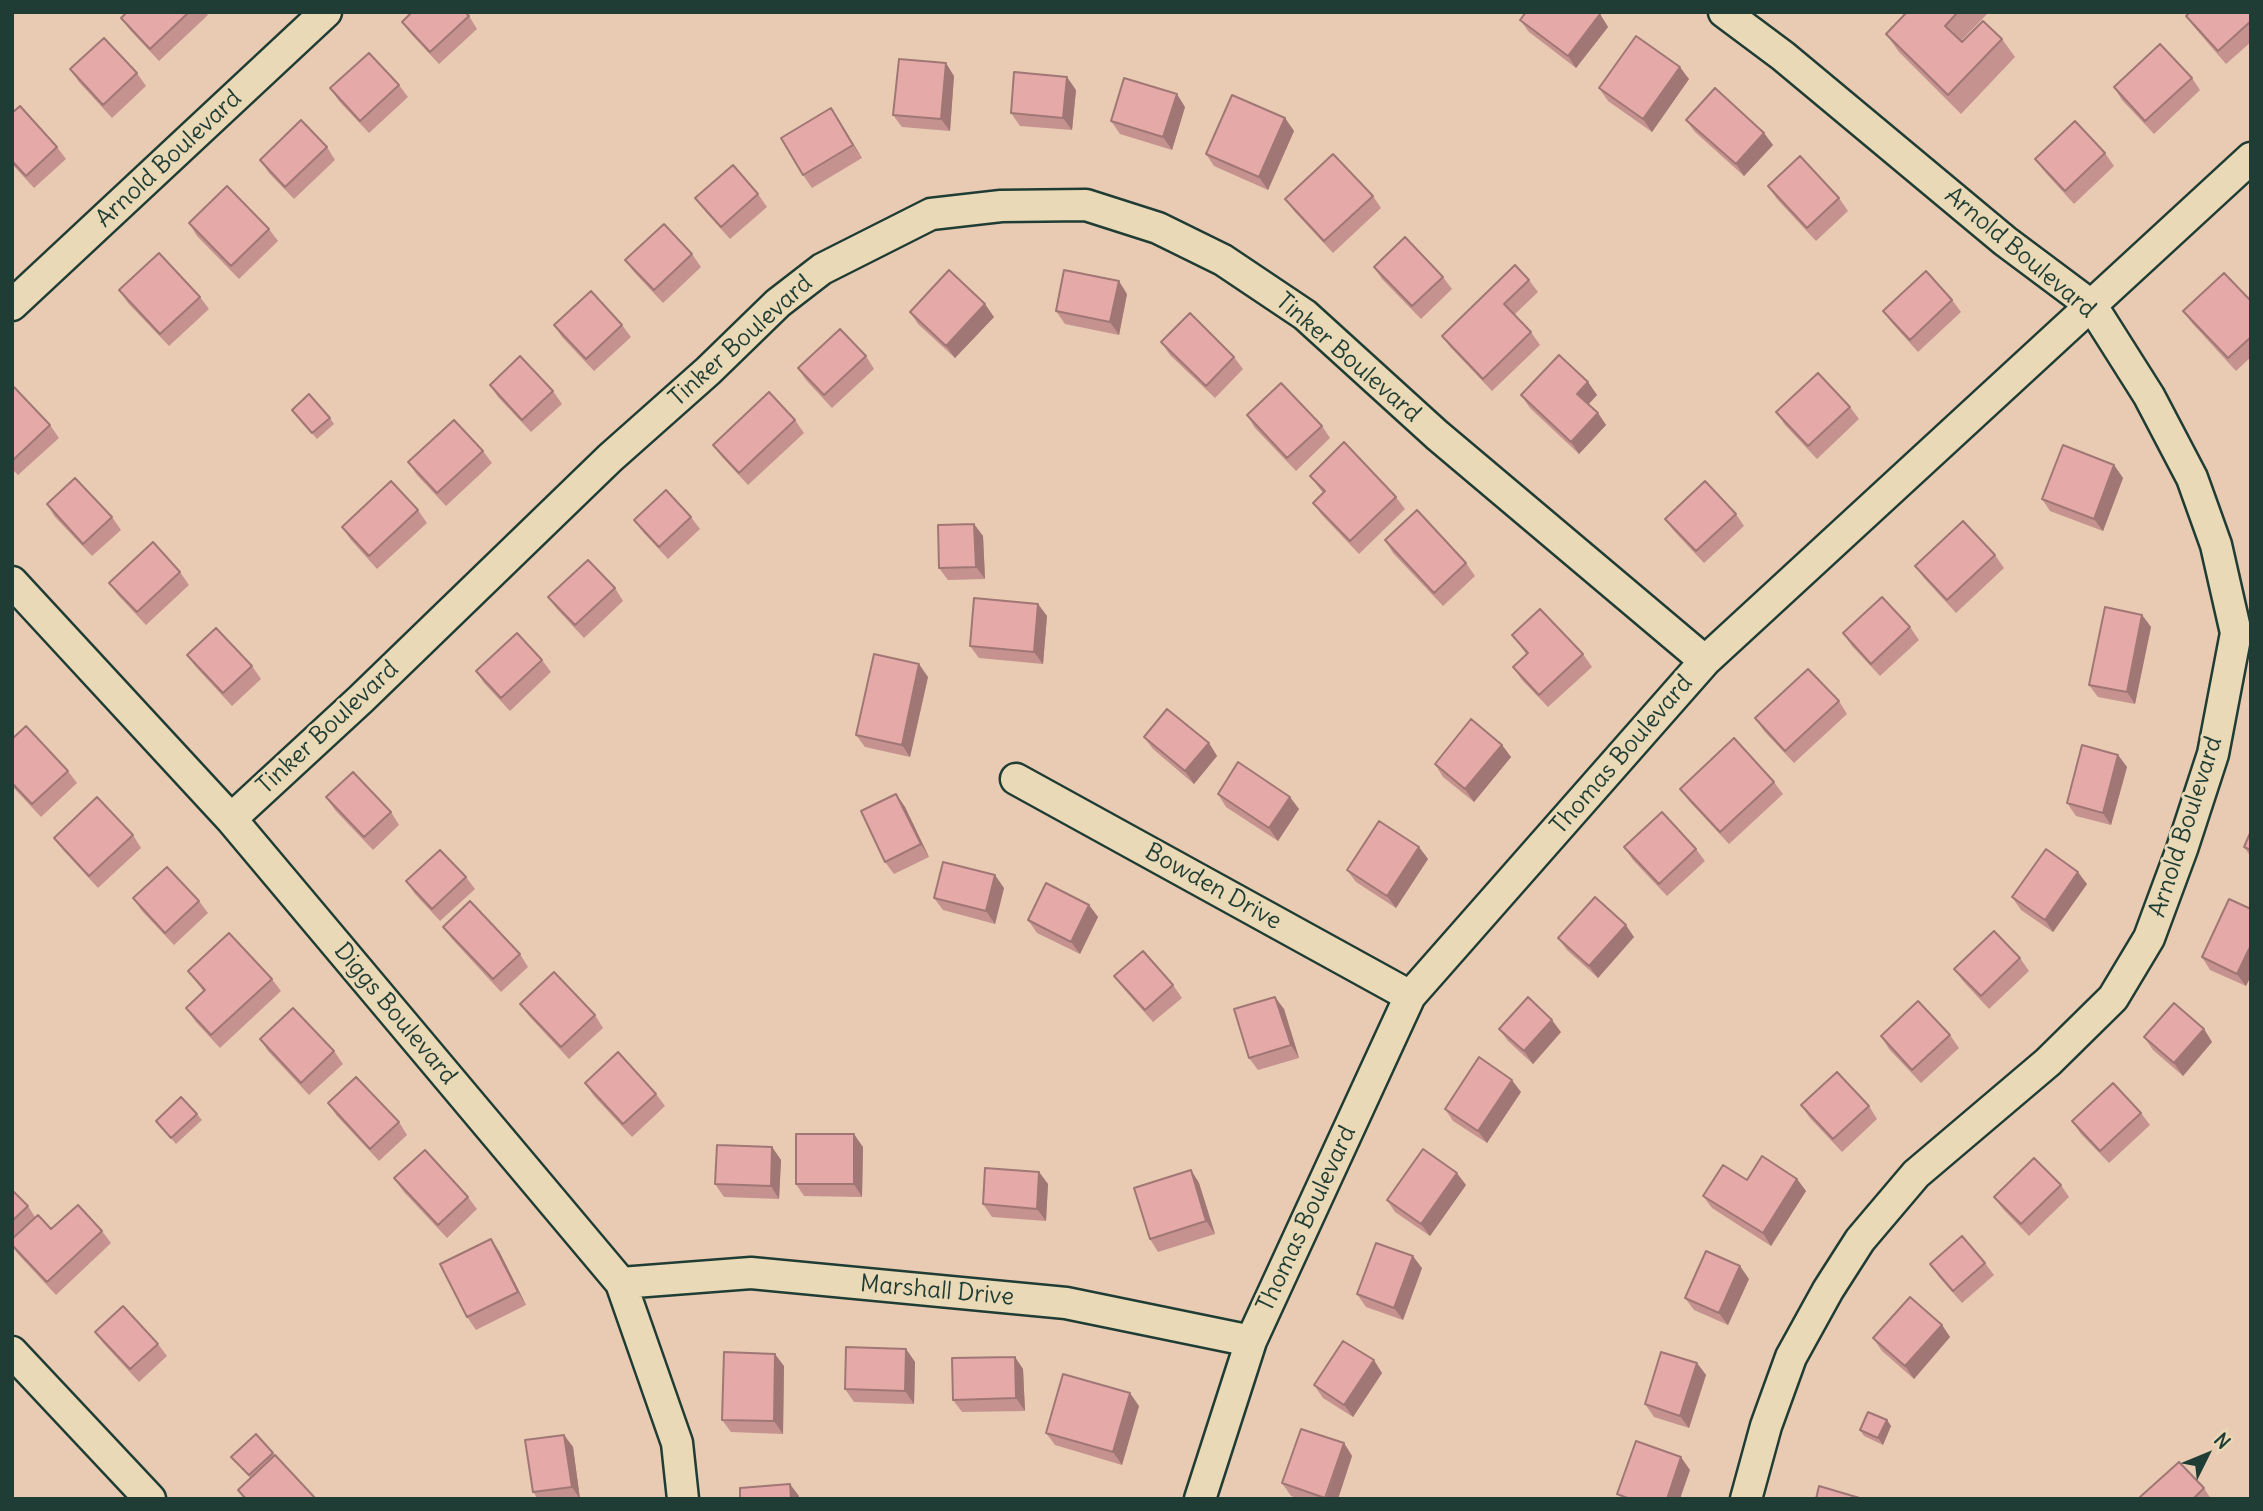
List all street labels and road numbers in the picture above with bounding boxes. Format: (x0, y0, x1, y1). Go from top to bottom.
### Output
street label: Arnold Boulevard (90, 84, 248, 234)
street label: Arnold Boulevard (1939, 181, 2101, 325)
street label: Tinker Boulevard (663, 269, 819, 413)
street label: Tinker Boulevard (1270, 287, 1426, 429)
street label: Tinker Boulevard (251, 655, 405, 801)
street label: Thomas Boulevard (1545, 669, 1699, 841)
street label: Arnold Boulevard (2143, 733, 2229, 921)
street label: Bowden Drive (1140, 838, 1286, 936)
street label: Diggs Boulevard (327, 937, 463, 1091)
street label: Thomas Boulevard (1251, 1122, 1363, 1316)
street label: Marshall Drive (859, 1270, 1015, 1312)

